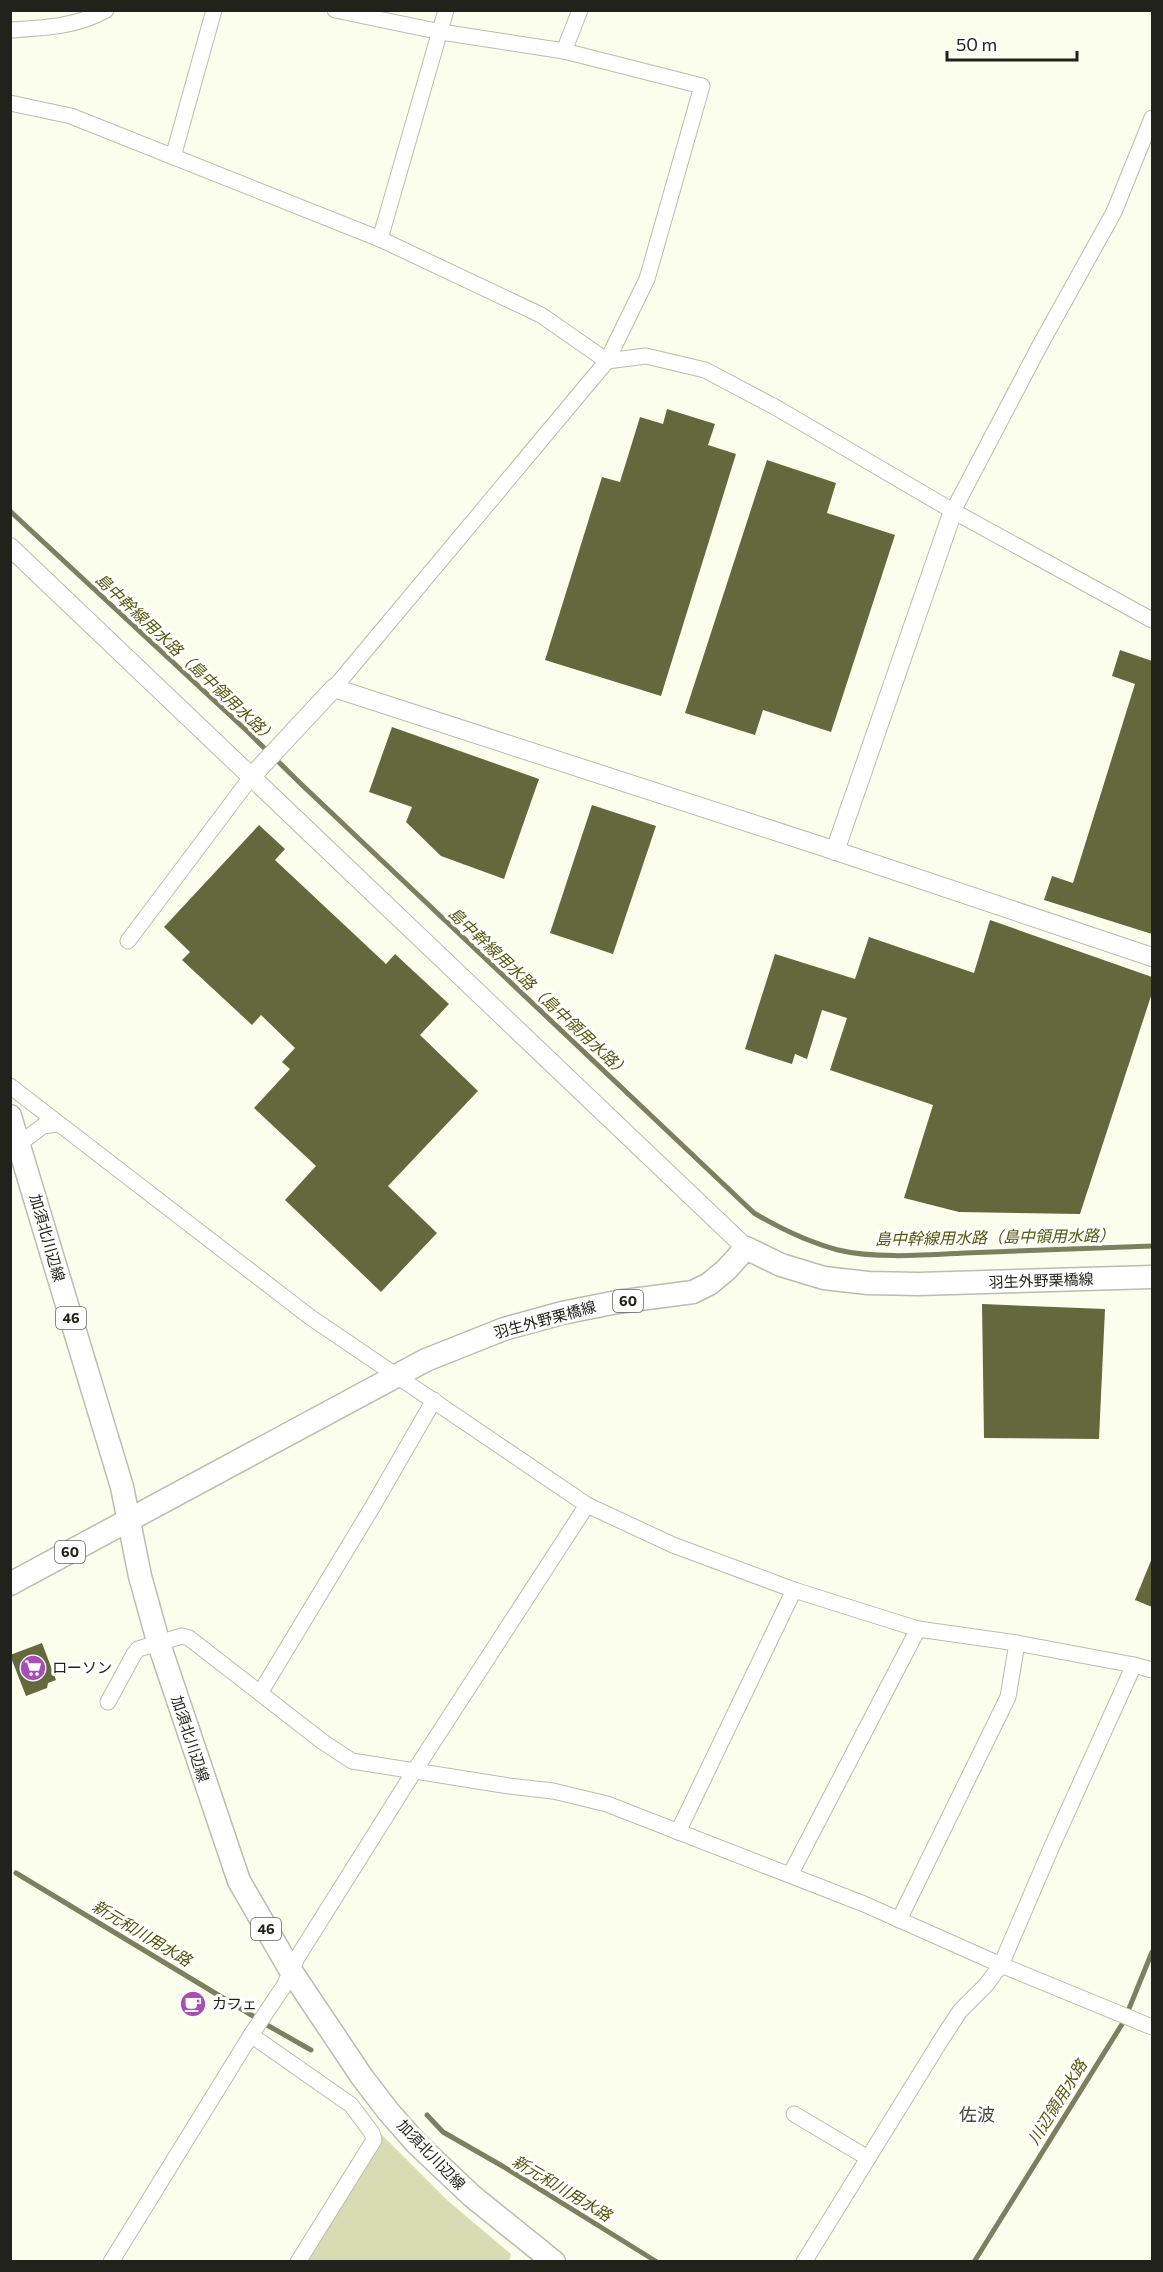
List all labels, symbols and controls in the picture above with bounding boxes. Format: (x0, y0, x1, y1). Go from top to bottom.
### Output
scale bar (947, 24, 1078, 62)
text: 50 m (956, 33, 997, 55)
water label: 島中幹線用水路（島中領用水路） (92, 569, 281, 746)
water label: 島中幹線用水路（島中領用水路） (445, 903, 634, 1080)
street label: 加須北川辺線 (27, 1192, 69, 1283)
water label: 島中幹線用水路（島中領用水路） (875, 1225, 1115, 1248)
street label: 羽生外野栗橋線 (988, 1269, 1094, 1291)
road number: 60 (613, 1290, 643, 1312)
street label: 羽生外野栗橋線 (492, 1297, 598, 1341)
road number: 46 (56, 1307, 86, 1329)
road number: 60 (55, 1541, 85, 1563)
supermarket icon: ローソン (18, 1653, 48, 1683)
place label: ローソン (52, 1658, 112, 1676)
street label: 加須北川辺線 (168, 1693, 213, 1784)
water label: 新元和川用水路 (89, 1896, 197, 1971)
road number: 46 (251, 1918, 281, 1940)
cafe icon: カフェ (178, 1989, 208, 2019)
place label: カフェ (212, 1994, 257, 2012)
water label: 川辺領用水路 (1023, 2054, 1091, 2147)
district label: 佐波 (959, 2103, 995, 2125)
street label: 加須北川辺線 (394, 2116, 469, 2193)
water label: 新元和川用水路 (509, 2151, 617, 2226)

